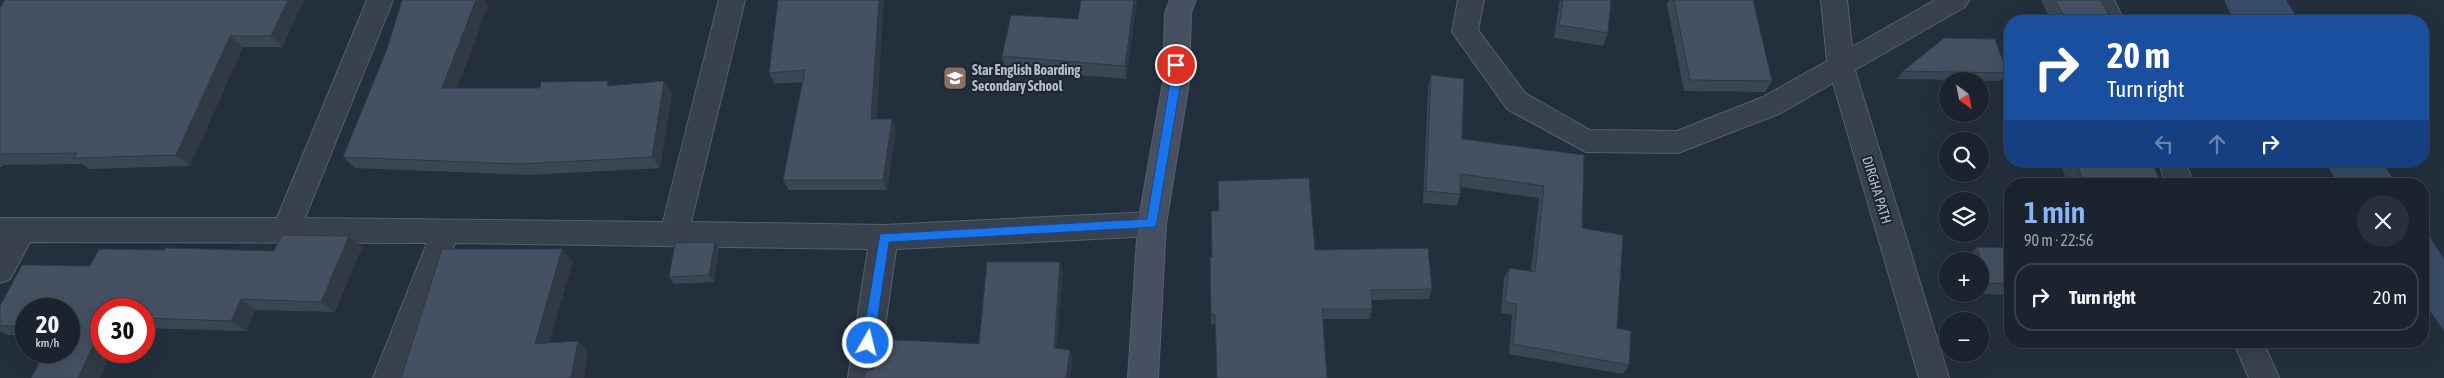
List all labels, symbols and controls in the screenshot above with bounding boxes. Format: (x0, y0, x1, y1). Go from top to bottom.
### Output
icon: right (2024, 35, 2089, 100)
text: 20 m (2107, 35, 2170, 75)
pin (1155, 44, 1197, 86)
icon: arrive (1162, 51, 1190, 79)
place label: Star English Boarding Secondary School (972, 62, 1081, 94)
school or university icon: Star English Boarding Secondary School (942, 65, 968, 91)
north arrow (1939, 72, 1989, 122)
map controls (1939, 72, 1989, 362)
text: Turn right (2107, 76, 2184, 102)
icon: left (2150, 130, 2178, 158)
icon: ahead (2203, 130, 2231, 158)
icon: right (2256, 130, 2284, 158)
button: search (1939, 132, 1989, 182)
street label: DIRGHA PATH (1859, 154, 1895, 226)
button: layers (1939, 192, 1989, 242)
text: 1 min (2024, 195, 2085, 229)
button: close (2357, 195, 2409, 247)
text: 90 m · 22:56 (2024, 231, 2094, 249)
button: + (1939, 252, 1989, 302)
icon: right (2026, 283, 2054, 311)
text: Turn right (2069, 286, 2136, 308)
text: 20 m (2373, 286, 2407, 308)
speed limit sign: 30 (90, 298, 155, 363)
text: 20 (36, 310, 59, 338)
button: − (1939, 312, 1989, 362)
position arrow (841, 316, 893, 368)
text: km/h (36, 336, 59, 350)

